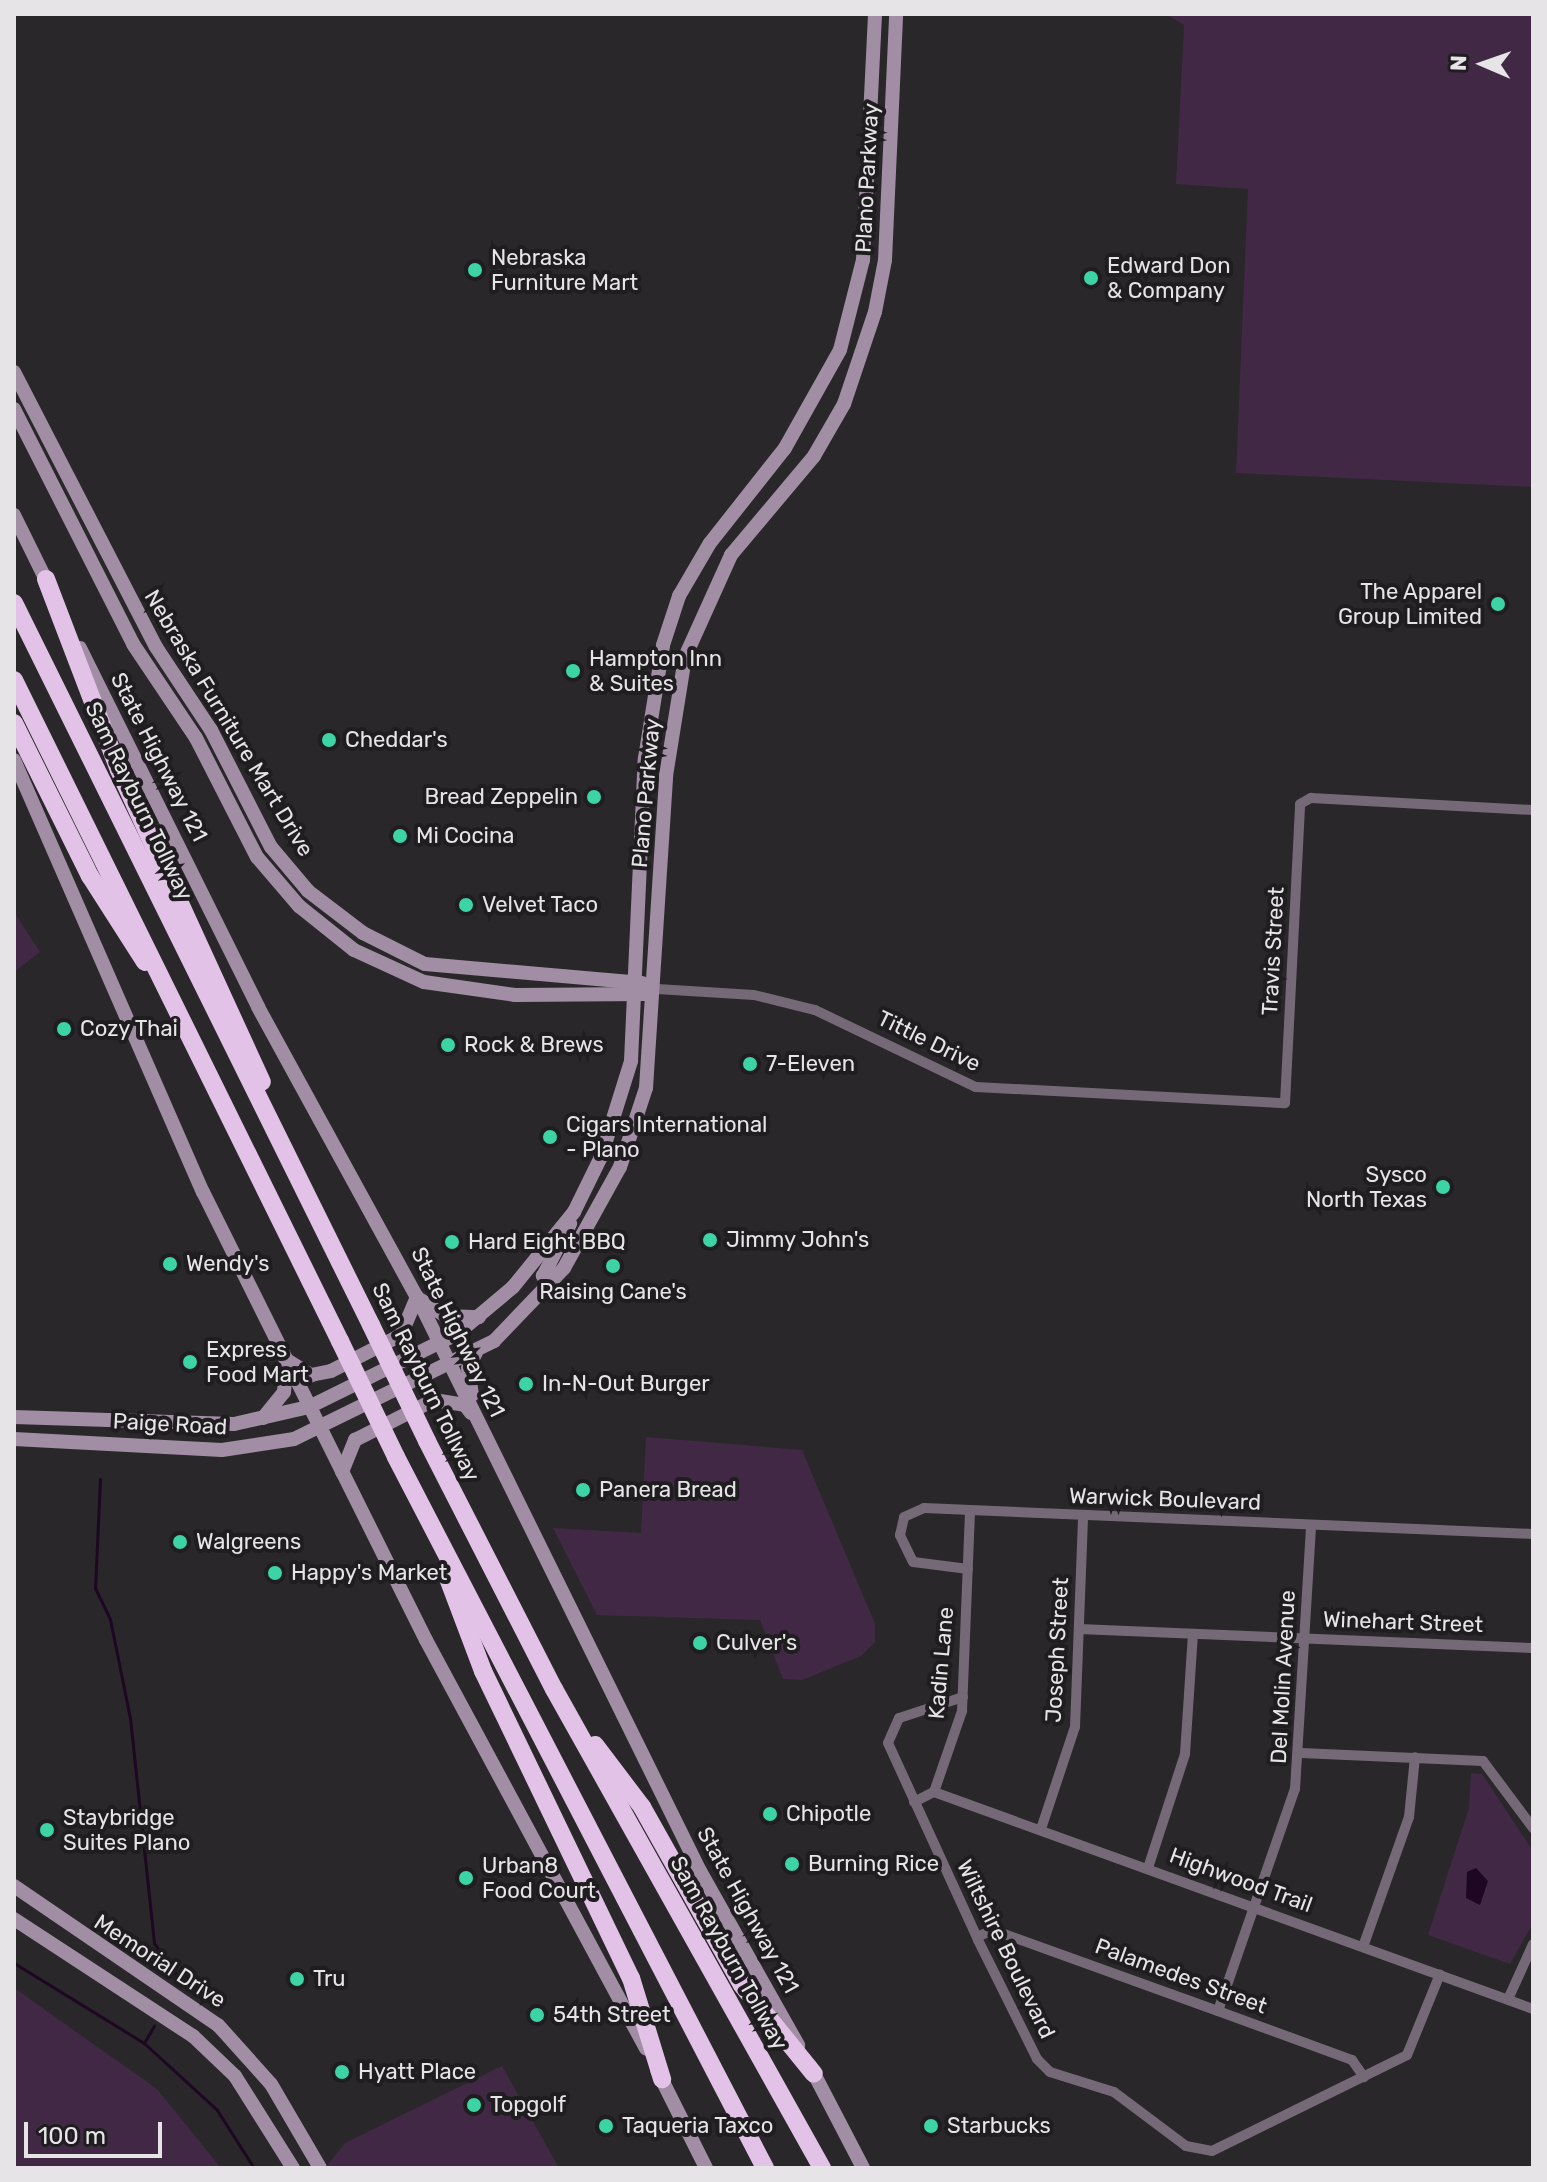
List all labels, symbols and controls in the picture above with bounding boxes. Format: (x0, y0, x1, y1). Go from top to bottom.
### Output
north arrow (1443, 24, 1523, 104)
text: N (1445, 55, 1472, 72)
street label: Plano Parkway (850, 102, 884, 254)
place label: Nebraska Furniture Mart (491, 244, 638, 296)
place label: Edward Don & Company (1107, 252, 1230, 304)
marker: Nebraska Furniture Mart (466, 261, 484, 279)
marker: Edward Don & Company (1082, 269, 1100, 287)
place label: The Apparel Group Limited (1338, 578, 1482, 630)
street label: Nebraska Furniture Mart Drive (139, 585, 319, 861)
marker: The Apparel Group Limited (1489, 595, 1507, 613)
place label: Hampton Inn & Suites (589, 645, 722, 696)
marker: Hampton Inn & Suites (564, 662, 582, 680)
street label: State Highway 121 (105, 668, 213, 846)
street label: Sam Rayburn Tollway (79, 697, 199, 905)
street label: Plano Parkway (626, 717, 666, 869)
place label: Cheddar's (345, 727, 448, 753)
marker: Cheddar's (320, 731, 338, 749)
place label: Bread Zeppelin (424, 784, 578, 810)
marker: Bread Zeppelin (585, 788, 603, 806)
place label: Mi Cocina (416, 823, 514, 849)
marker: Mi Cocina (391, 827, 409, 845)
street label: Travis Street (1256, 886, 1290, 1016)
place label: Velvet Taco (482, 892, 599, 918)
marker: Velvet Taco (457, 896, 475, 914)
street label: Tittle Drive (873, 1005, 985, 1077)
place label: Cozy Thai (80, 1016, 179, 1042)
marker: Cozy Thai (55, 1020, 73, 1038)
place label: Rock & Brews (464, 1032, 604, 1058)
marker: Rock & Brews (439, 1036, 457, 1054)
place label: 7-Eleven (766, 1051, 855, 1077)
marker: 7-Eleven (741, 1055, 759, 1073)
place label: Cigars International - Plano (566, 1111, 767, 1162)
marker: Cigars International - Plano (541, 1128, 559, 1146)
place label: Sysco North Texas (1306, 1161, 1427, 1212)
marker: Sysco North Texas (1434, 1178, 1452, 1196)
place label: Jimmy John's (726, 1227, 870, 1253)
place label: Hard Eight BBQ (468, 1229, 626, 1255)
marker: Jimmy John's (701, 1231, 719, 1249)
marker: Hard Eight BBQ (443, 1233, 461, 1251)
street label: State Highway 121 (405, 1242, 511, 1422)
place label: Wendy's (186, 1251, 270, 1277)
marker: Wendy's (161, 1255, 179, 1273)
marker: Raising Cane's (604, 1257, 622, 1275)
street label: Sam Rayburn Tollway (366, 1278, 486, 1486)
place label: Raising Cane's (539, 1279, 687, 1305)
place label: Express Food Mart (206, 1336, 309, 1388)
marker: Express Food Mart (181, 1353, 199, 1371)
place label: In-N-Out Burger (542, 1371, 710, 1397)
marker: In-N-Out Burger (517, 1375, 535, 1393)
street label: Paige Road (112, 1408, 228, 1440)
place label: Panera Bread (599, 1477, 737, 1503)
marker: Panera Bread (574, 1481, 592, 1499)
street label: Warwick Boulevard (1068, 1482, 1262, 1516)
place label: Walgreens (196, 1529, 301, 1555)
marker: Walgreens (171, 1533, 189, 1551)
place label: Happy's Market (291, 1560, 447, 1586)
marker: Happy's Market (266, 1564, 284, 1582)
street label: Joseph Street (1040, 1577, 1074, 1723)
street label: Del Molin Avenue (1265, 1589, 1301, 1765)
street label: Kadin Lane (923, 1606, 959, 1720)
street label: Winehart Street (1323, 1606, 1483, 1638)
place label: Culver's (716, 1630, 797, 1656)
marker: Culver's (691, 1634, 709, 1652)
place label: Chipotle (786, 1801, 871, 1827)
place label: Staybridge Suites Plano (63, 1804, 190, 1856)
marker: Chipotle (761, 1805, 779, 1823)
marker: Staybridge Suites Plano (38, 1821, 56, 1839)
street label: State Highway 121 (691, 1822, 805, 1998)
street label: Highwood Trail (1166, 1842, 1316, 1918)
street label: Sam Rayburn Tollway (665, 1851, 793, 2055)
place label: Burning Rice (808, 1851, 939, 1877)
place label: Urban8 Food Court (482, 1852, 596, 1904)
marker: Burning Rice (783, 1855, 801, 1873)
street label: Wiltshire Boulevard (951, 1855, 1061, 2043)
marker: Urban8 Food Court (457, 1869, 475, 1887)
street label: Memorial Drive (89, 1909, 231, 2013)
street label: Palamedes Street (1091, 1933, 1271, 2019)
place label: Tru (313, 1966, 346, 1992)
marker: Tru (288, 1970, 306, 1988)
place label: 54th Street (553, 2002, 671, 2028)
marker: 54th Street (528, 2006, 546, 2024)
place label: Hyatt Place (358, 2059, 476, 2085)
marker: Hyatt Place (333, 2063, 351, 2081)
place label: Topgolf (490, 2092, 566, 2118)
marker: Topgolf (465, 2096, 483, 2114)
scale bar (28, 2106, 166, 2156)
place label: Taqueria Taxco (622, 2113, 774, 2139)
place label: Starbucks (947, 2113, 1051, 2139)
marker: Taqueria Taxco (597, 2117, 615, 2135)
marker: Starbucks (922, 2117, 940, 2135)
text: 100 m (38, 2122, 106, 2150)

